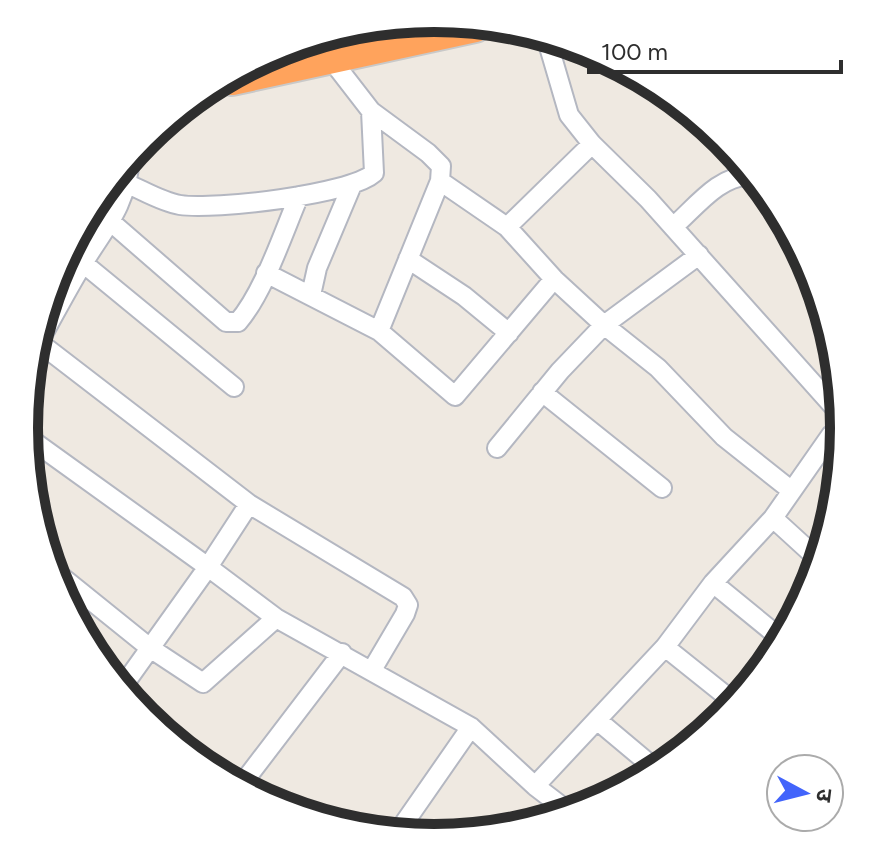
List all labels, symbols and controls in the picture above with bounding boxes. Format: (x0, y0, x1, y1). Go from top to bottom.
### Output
scale bar (589, 24, 841, 74)
text: 100 m (601, 37, 668, 66)
north arrow (765, 753, 845, 833)
text: उ (810, 787, 839, 805)

